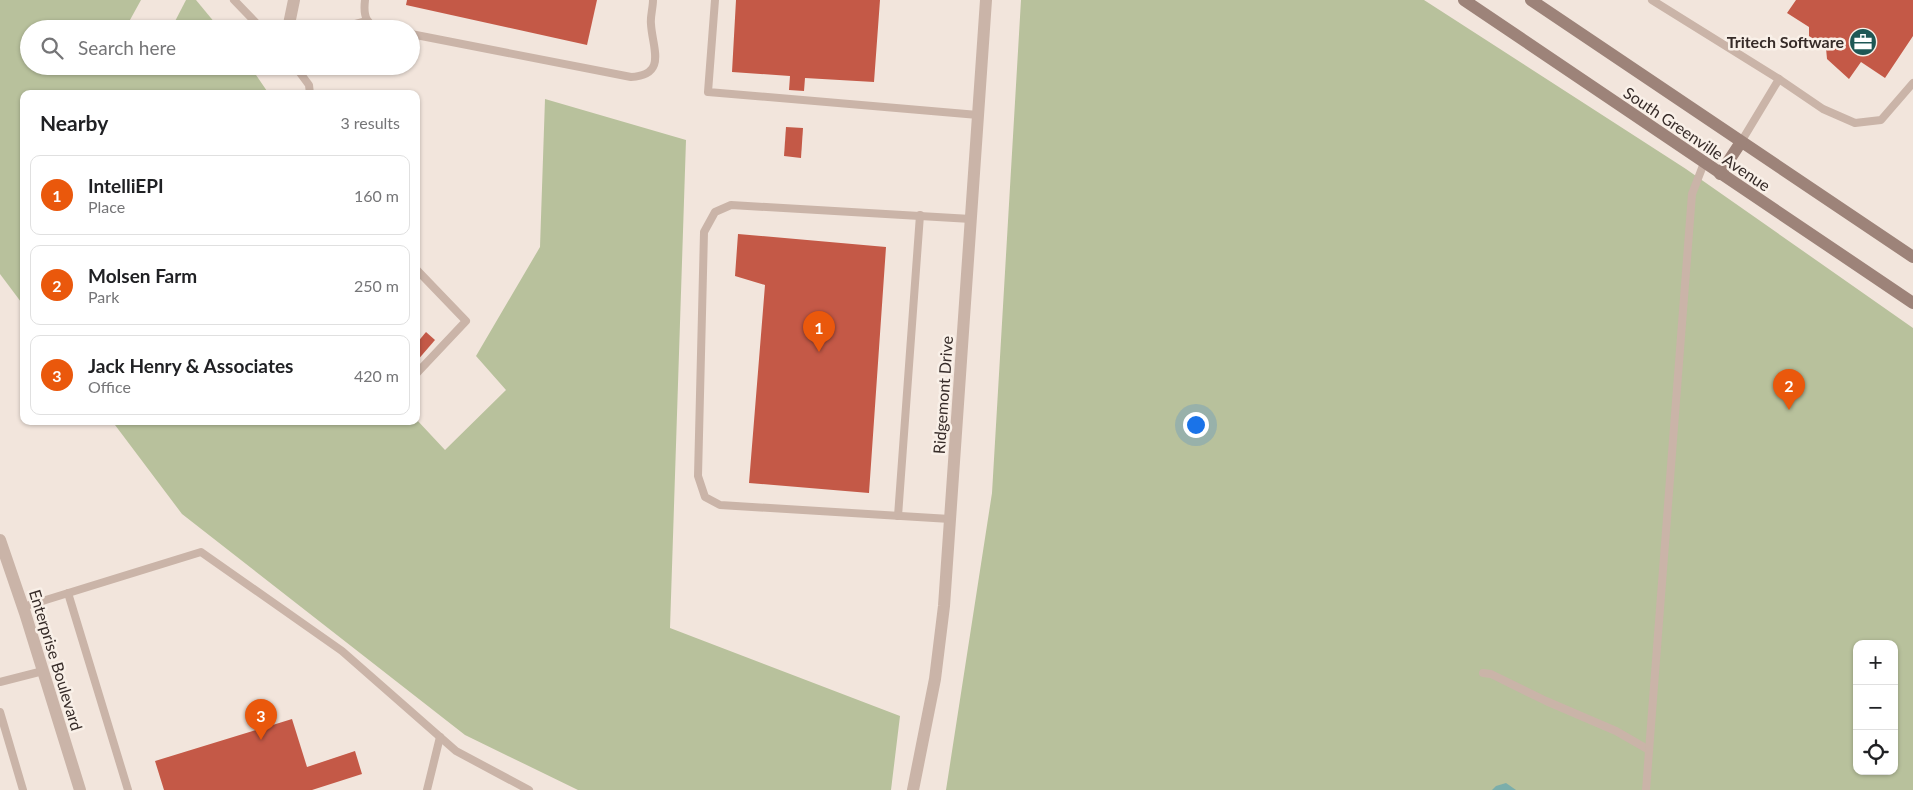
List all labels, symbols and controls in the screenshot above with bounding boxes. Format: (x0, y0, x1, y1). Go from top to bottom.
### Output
search box (20, 20, 420, 75)
office icon: Tritech Software (1848, 27, 1878, 57)
place label: Tritech Software (1727, 32, 1844, 51)
icon: search (38, 34, 66, 62)
text: Search here (78, 36, 176, 59)
street label: South Greenville Avenue (1620, 82, 1774, 195)
text: Nearby (40, 110, 108, 135)
text: 3 results (340, 113, 400, 132)
text: IntelliEPI (88, 174, 164, 197)
text: 1 (52, 186, 62, 205)
text: 160 m (354, 186, 399, 205)
text: Place (88, 197, 125, 216)
text: Molsen Farm (88, 264, 197, 287)
text: 2 (52, 276, 62, 295)
text: 250 m (354, 276, 399, 295)
text: Park (88, 287, 119, 306)
pin: 1 (803, 311, 835, 352)
street label: Ridgemont Drive (929, 335, 956, 455)
text: Jack Henry & Associates (88, 354, 293, 377)
text: 3 (52, 366, 62, 385)
text: 420 m (354, 366, 399, 385)
pin: 2 (1773, 369, 1805, 410)
text: Office (88, 377, 131, 396)
your location (1183, 412, 1209, 438)
street label: Enterprise Boulevard (26, 587, 87, 733)
map controls (1853, 640, 1898, 775)
button: + (1853, 640, 1898, 685)
button: − (1853, 685, 1898, 730)
pin: 3 (245, 699, 277, 740)
button: locate (1853, 730, 1898, 775)

